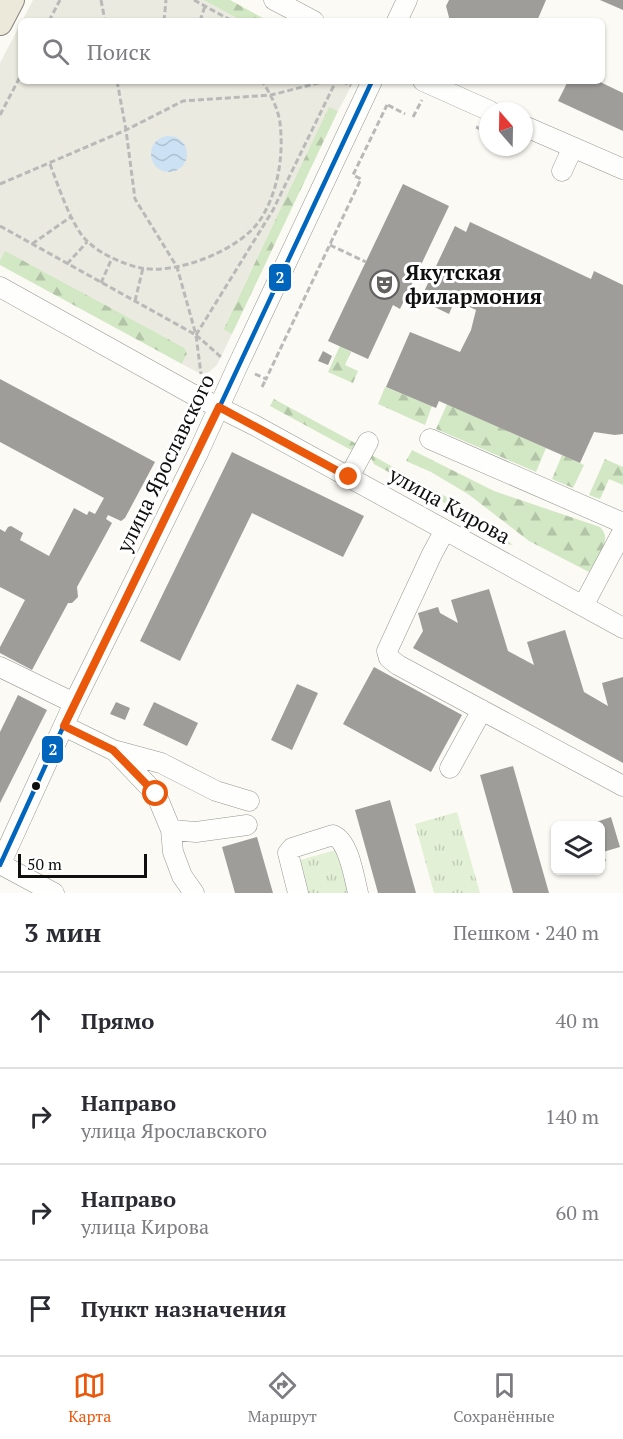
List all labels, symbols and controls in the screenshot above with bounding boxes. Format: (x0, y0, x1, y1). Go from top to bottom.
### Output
search box (18, 18, 605, 84)
icon: search (39, 35, 72, 68)
text: Поиск (87, 37, 151, 66)
north arrow (479, 102, 533, 156)
place label: Якутская филармония (405, 258, 542, 310)
line badge: 2 (268, 263, 292, 292)
text: 2 (275, 266, 285, 288)
theatre icon: Якутская филармония (368, 268, 400, 300)
street label: улица Ярославского (109, 369, 220, 558)
street label: улица Кирова (383, 460, 516, 550)
route end (335, 463, 361, 489)
line badge: 2 (41, 735, 64, 764)
text: 2 (48, 738, 58, 760)
unlabelled marker (30, 780, 42, 792)
route start (142, 780, 168, 806)
map controls (551, 821, 605, 875)
button: layers (551, 821, 605, 875)
scale bar (18, 851, 147, 878)
text: 50 m (27, 853, 62, 875)
text: 3 мин (24, 915, 101, 949)
text: Пешком · 240 m (453, 919, 599, 946)
icon: ahead (24, 1004, 57, 1037)
text: Прямо (81, 1006, 154, 1035)
text: 40 m (556, 1007, 599, 1034)
text: Направо (81, 1088, 176, 1117)
icon: right (24, 1100, 57, 1133)
text: 140 m (545, 1103, 599, 1130)
text: улица Ярославского (81, 1117, 267, 1144)
text: Направо (81, 1184, 176, 1213)
icon: right (24, 1196, 57, 1229)
text: 60 m (556, 1199, 599, 1226)
text: улица Кирова (81, 1213, 209, 1240)
icon: arrive (24, 1292, 57, 1325)
text: Пункт назначения (81, 1294, 286, 1323)
tab: Карта (68, 1369, 111, 1427)
tab: Маршрут (248, 1369, 317, 1427)
tab: Сохранённые (453, 1369, 555, 1427)

